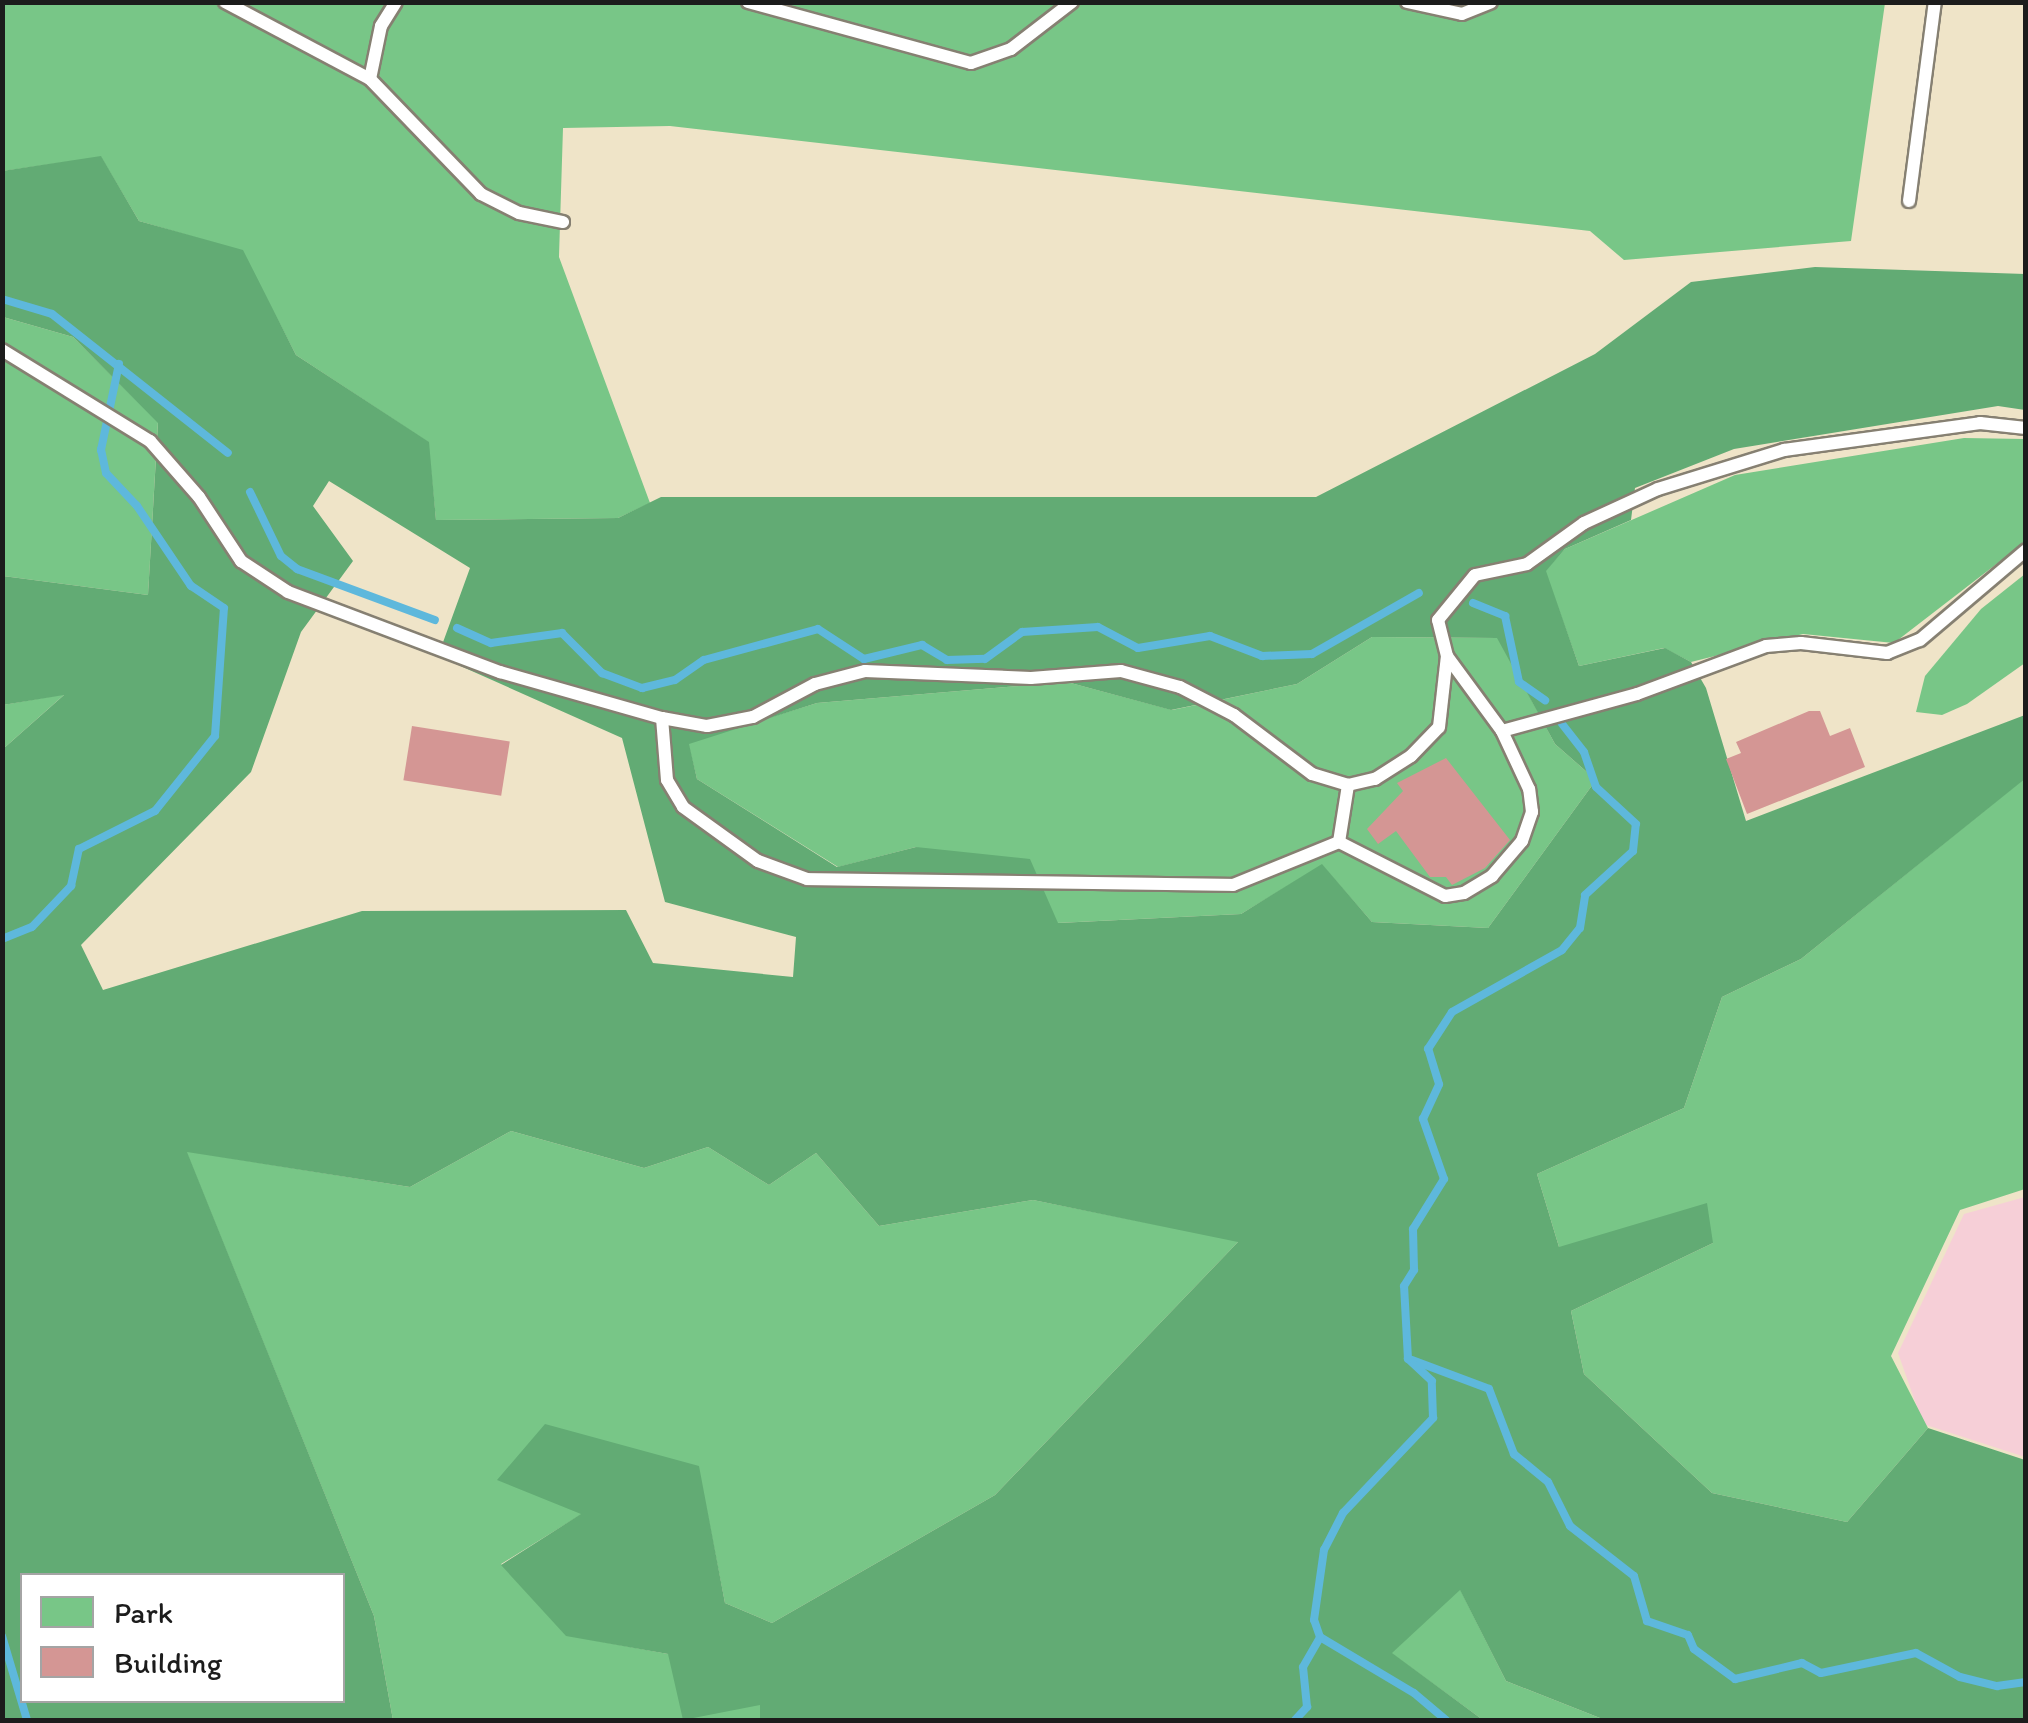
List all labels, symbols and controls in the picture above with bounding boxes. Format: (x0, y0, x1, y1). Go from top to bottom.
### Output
legend (20, 1573, 345, 1703)
text: Park (114, 1594, 173, 1631)
text: Building (114, 1644, 222, 1681)

